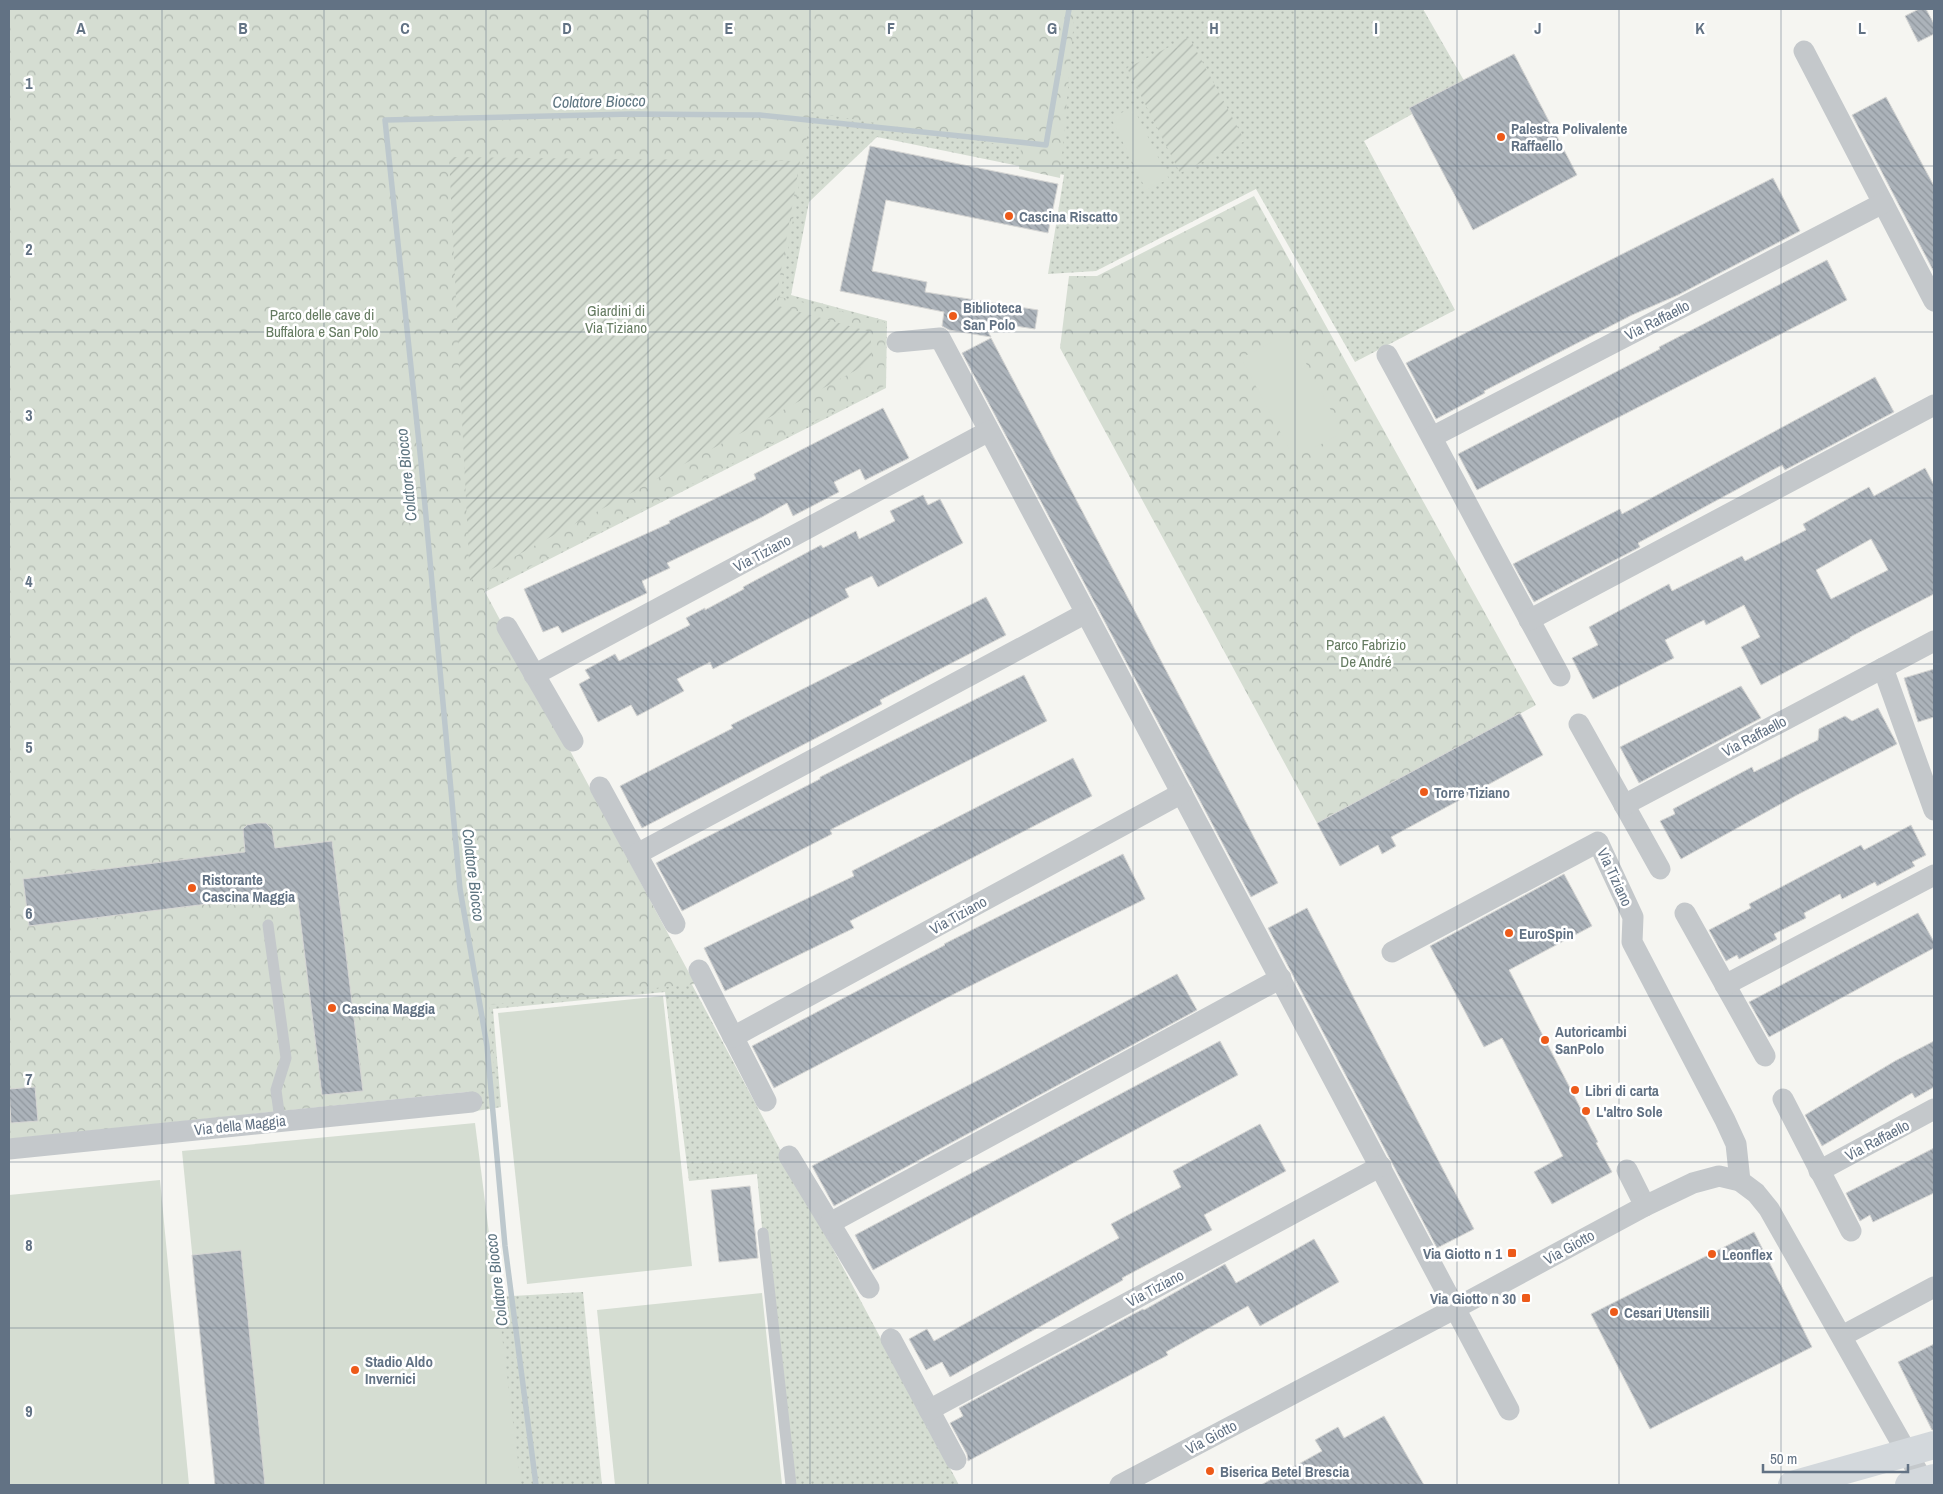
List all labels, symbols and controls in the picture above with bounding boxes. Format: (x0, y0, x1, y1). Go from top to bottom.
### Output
text: A (76, 17, 86, 39)
text: B (238, 17, 248, 39)
text: C (400, 17, 410, 39)
text: D (562, 17, 572, 39)
text: E (725, 17, 734, 39)
text: F (887, 17, 895, 39)
text: G (1047, 17, 1057, 39)
text: H (1209, 17, 1219, 39)
text: I (1374, 17, 1378, 39)
text: J (1534, 17, 1542, 39)
text: K (1695, 17, 1705, 39)
text: L (1858, 17, 1866, 39)
text: 1 (25, 72, 33, 94)
water label: Colatore Biocco (552, 89, 646, 113)
place label: Palestra Polivalente Raffaello (1511, 118, 1627, 156)
marker: Palestra Polivalente Raffaello (1495, 131, 1507, 143)
place label: Cascina Riscatto (1019, 206, 1118, 227)
marker: Cascina Riscatto (1003, 210, 1015, 222)
text: 2 (25, 238, 33, 260)
street label: Via Raffaello (1621, 295, 1693, 345)
place label: Biblioteca San Polo (963, 297, 1022, 335)
park label: Giardini di Via Tiziano (585, 300, 647, 338)
park label: Parco delle cave di Buffalora e San Polo (266, 304, 378, 342)
marker: Biblioteca San Polo (947, 310, 959, 322)
text: 3 (25, 404, 33, 426)
water label: Colatore Biocco (390, 427, 422, 523)
street label: Via Tiziano (730, 529, 795, 577)
text: 4 (25, 570, 33, 592)
park label: Parco Fabrizio De André (1326, 634, 1406, 672)
street label: Via Raffaello (1718, 710, 1790, 762)
text: 5 (25, 736, 33, 758)
place label: Torre Tiziano (1434, 782, 1510, 803)
marker: Torre Tiziano (1418, 786, 1430, 798)
water label: Colatore Biocco (457, 827, 491, 923)
street label: Via Tiziano (1592, 844, 1638, 910)
place label: Ristorante Cascina Maggia (202, 869, 295, 907)
marker: Ristorante Cascina Maggia (186, 882, 198, 894)
street label: Via Tiziano (926, 891, 990, 939)
text: 6 (25, 902, 33, 924)
place label: EuroSpin (1519, 923, 1574, 944)
marker: EuroSpin (1503, 927, 1515, 939)
place label: Cascina Maggia (342, 998, 435, 1019)
marker: Cascina Maggia (326, 1002, 338, 1014)
place label: Autoricambi SanPolo (1555, 1021, 1627, 1059)
marker: Autoricambi SanPolo (1539, 1034, 1551, 1046)
text: 7 (25, 1068, 33, 1090)
place label: Libri di carta (1585, 1080, 1659, 1101)
marker: Libri di carta (1569, 1084, 1581, 1096)
place label: L'altro Sole (1596, 1101, 1663, 1122)
marker: L'altro Sole (1580, 1105, 1592, 1117)
street label: Via della Maggia (193, 1110, 287, 1140)
street label: Via Raffaello (1841, 1114, 1913, 1166)
street label: Via Giotto (1540, 1224, 1598, 1270)
water label: Colatore Biocco (479, 1232, 513, 1328)
text: 8 (25, 1234, 33, 1256)
place label: Via Giotto n 1 (1423, 1243, 1502, 1264)
place label: Leonflex (1722, 1244, 1773, 1265)
marker: Via Giotto n 1 (1506, 1247, 1518, 1259)
marker: Leonflex (1706, 1248, 1718, 1260)
street label: Via Tiziano (1123, 1264, 1188, 1312)
place label: Via Giotto n 30 (1430, 1288, 1516, 1309)
marker: Via Giotto n 30 (1520, 1292, 1532, 1304)
place label: Cesari Utensili (1624, 1302, 1709, 1323)
marker: Cesari Utensili (1608, 1306, 1620, 1318)
place label: Stadio Aldo Invernici (365, 1351, 433, 1389)
marker: Stadio Aldo Invernici (349, 1364, 361, 1376)
text: 9 (25, 1400, 33, 1422)
street label: Via Giotto (1182, 1415, 1240, 1459)
scale bar (1763, 1442, 1908, 1474)
text: 50 m (1770, 1448, 1797, 1469)
place label: Biserica Betel Brescia (1220, 1461, 1349, 1482)
marker: Biserica Betel Brescia (1204, 1465, 1216, 1477)

